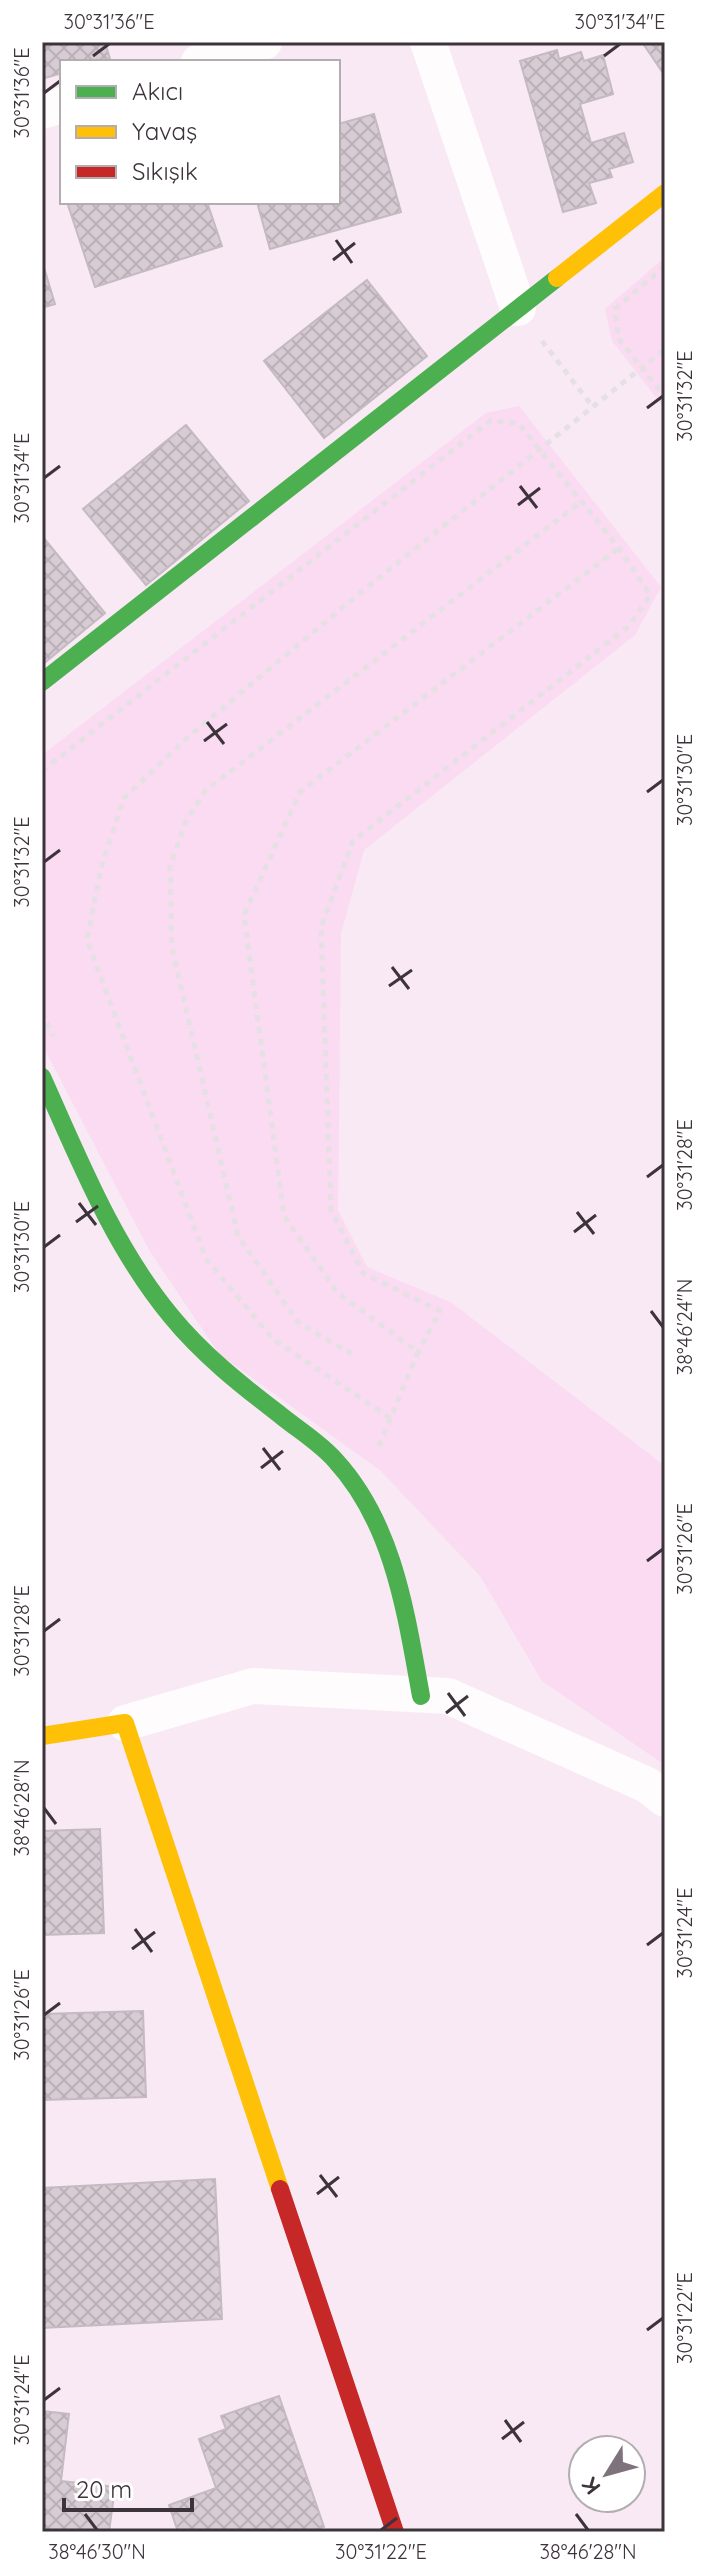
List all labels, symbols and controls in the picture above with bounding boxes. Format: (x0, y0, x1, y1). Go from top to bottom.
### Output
text: 30°31'36"E (63, 9, 155, 34)
text: 30°31'34"E (575, 9, 665, 34)
text: 30°31'36"E (9, 47, 34, 139)
legend (60, 60, 340, 204)
text: Akıcı (132, 76, 183, 106)
text: Yavaş (132, 116, 197, 146)
text: Sıkışık (132, 156, 198, 186)
text: 30°31'32"E (672, 350, 697, 442)
text: 30°31'34"E (9, 433, 34, 523)
text: 30°31'30"E (672, 734, 697, 826)
text: 30°31'32"E (9, 816, 34, 908)
text: 30°31'28"E (672, 1119, 697, 1211)
text: 30°31'30"E (9, 1201, 34, 1293)
text: 38°46'24"N (672, 1279, 697, 1375)
text: 30°31'26"E (672, 1503, 697, 1595)
text: 30°31'28"E (9, 1585, 34, 1677)
text: 38°46'28"N (9, 1759, 34, 1857)
text: 30°31'24"E (672, 1887, 697, 1979)
text: 30°31'26"E (9, 1969, 34, 2061)
text: 30°31'22"E (672, 2272, 697, 2364)
text: 30°31'24"E (9, 2354, 34, 2446)
north arrow (567, 2434, 647, 2514)
scale bar (64, 2462, 192, 2512)
text: K (576, 2472, 607, 2500)
text: 20 m (76, 2474, 132, 2504)
text: 38°46'30"N (48, 2539, 146, 2564)
text: 30°31'22"E (335, 2539, 427, 2564)
text: 38°46'28"N (539, 2539, 637, 2564)

